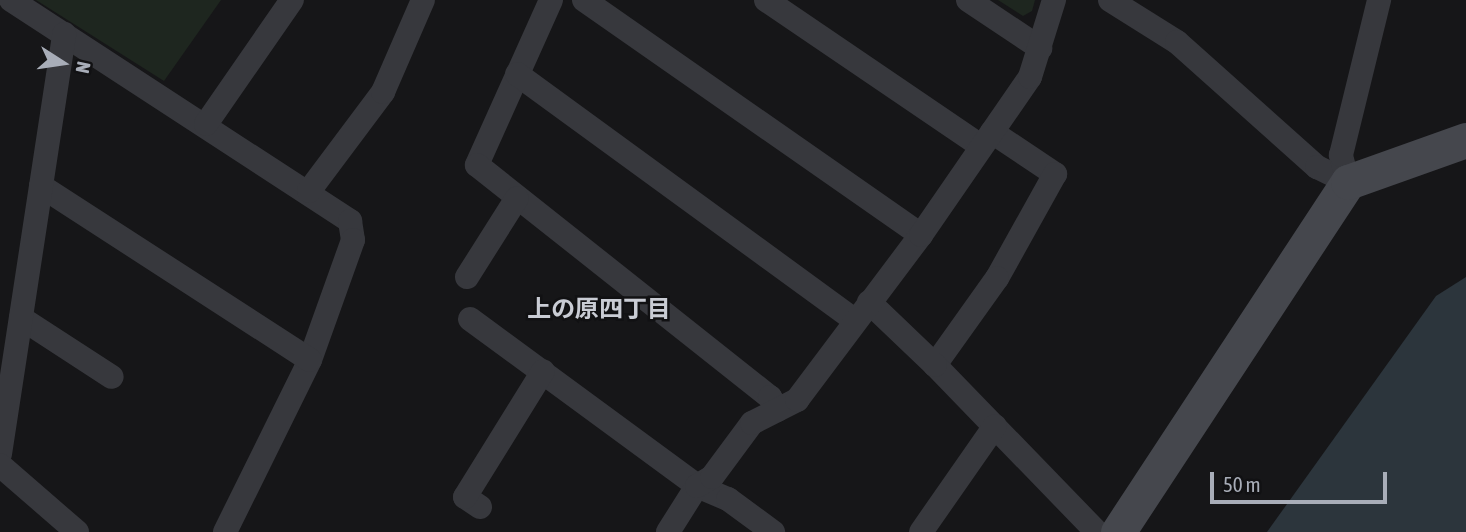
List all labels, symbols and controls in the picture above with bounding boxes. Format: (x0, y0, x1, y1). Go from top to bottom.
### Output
north arrow (28, 28, 98, 98)
text: N (72, 60, 95, 75)
district label: 上の原四丁目 (527, 295, 671, 323)
scale bar (1214, 458, 1391, 502)
text: 50 m (1223, 472, 1261, 496)

